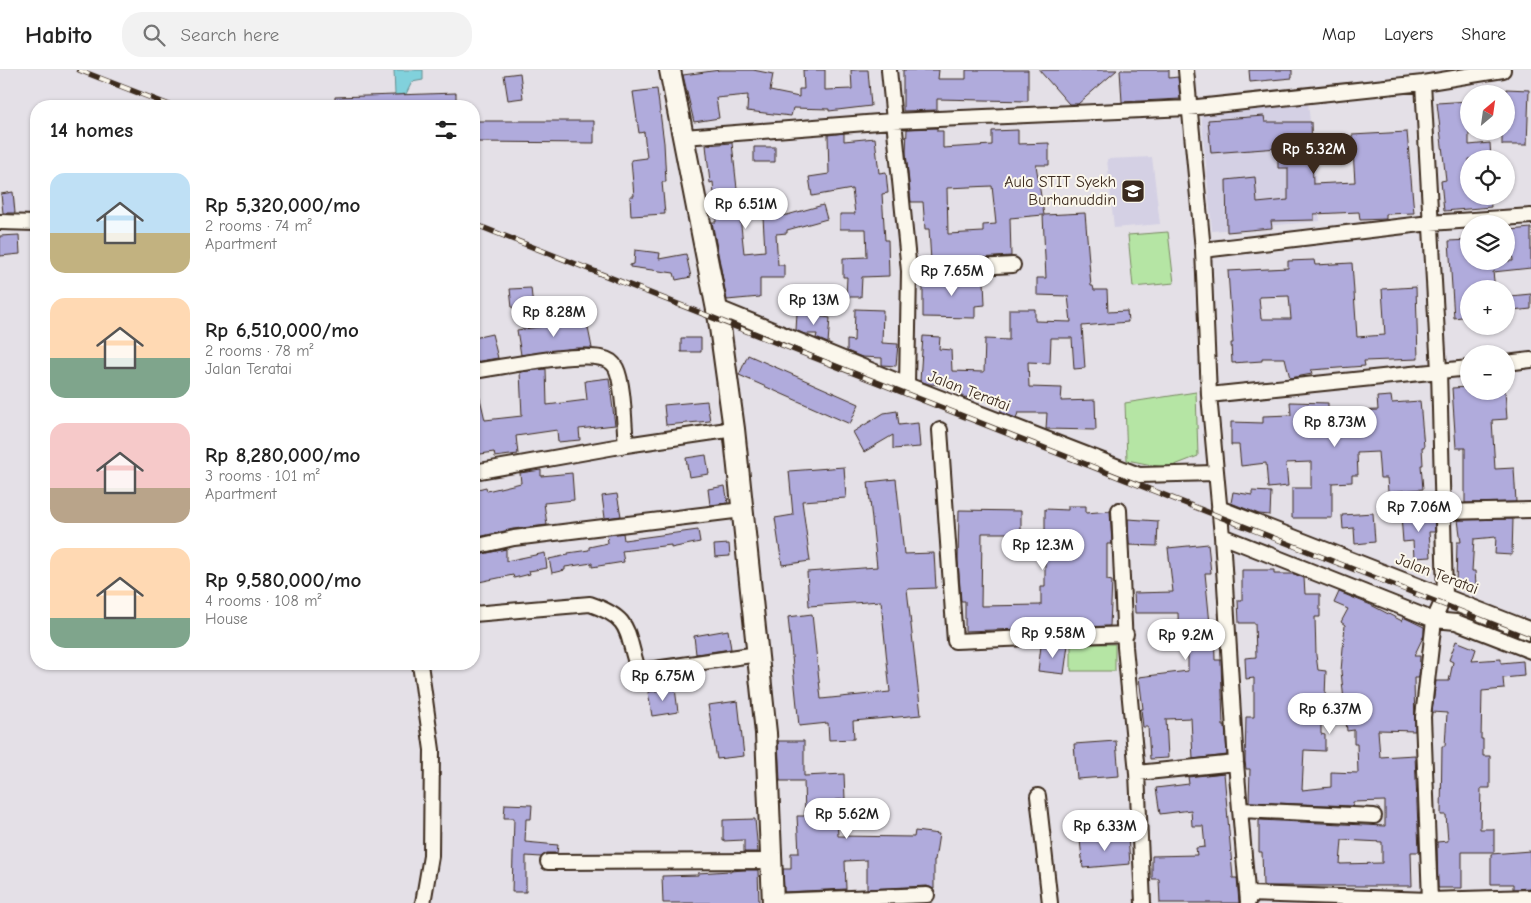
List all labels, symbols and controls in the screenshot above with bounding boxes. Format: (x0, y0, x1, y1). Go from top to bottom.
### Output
search box (122, 12, 472, 57)
text: Habito (25, 21, 92, 49)
icon: search (140, 21, 168, 49)
text: Search here (180, 24, 279, 46)
text: Map (1322, 24, 1356, 45)
text: Layers (1384, 24, 1433, 45)
text: Share (1461, 24, 1506, 45)
north arrow (1460, 85, 1515, 140)
map controls (1460, 85, 1515, 400)
icon: filters (432, 116, 460, 144)
text: 14 homes (50, 118, 133, 142)
pin: Rp 5.32M (1262, 132, 1366, 175)
text: Rp 5.32M (1282, 140, 1346, 158)
button: locate (1460, 150, 1515, 205)
place label: Aula STIT Syekh Burhanuddin (1004, 173, 1116, 209)
school or university icon: Aula STIT Syekh Burhanuddin (1120, 178, 1146, 204)
pin: Rp 6.51M (694, 188, 798, 230)
icon: home (90, 193, 150, 253)
text: Rp 5,320,000/mo (205, 193, 360, 217)
text: Rp 6.51M (715, 195, 777, 213)
button: layers (1460, 215, 1515, 270)
text: 2 rooms · 74 m² (205, 217, 312, 235)
text: Apartment (205, 235, 277, 253)
pin: Rp 7.65M (900, 254, 1004, 297)
text: Rp 7.65M (920, 262, 984, 280)
button: + (1460, 280, 1515, 335)
pin: Rp 13M (773, 284, 855, 326)
text: Rp 13M (789, 291, 839, 309)
pin: Rp 8.28M (502, 296, 606, 338)
text: Rp 8.28M (522, 303, 586, 321)
icon: home (90, 318, 150, 378)
text: Rp 6,510,000/mo (205, 318, 359, 342)
text: 2 rooms · 78 m² (205, 342, 313, 360)
button: − (1460, 345, 1515, 400)
text: Jalan Teratai (205, 360, 292, 378)
street label: Jalan Teratai (925, 367, 1013, 415)
pin: Rp 8.73M (1283, 406, 1387, 448)
text: Rp 8.73M (1304, 413, 1366, 431)
icon: home (90, 443, 150, 503)
text: Rp 8,280,000/mo (205, 443, 360, 467)
text: 3 rooms · 101 m² (205, 467, 320, 485)
text: Apartment (205, 485, 277, 503)
pin: Rp 7.06M (1367, 490, 1471, 533)
text: Rp 7.06M (1387, 498, 1451, 516)
pin: Rp 12.3M (991, 528, 1095, 571)
text: Rp 12.3M (1012, 536, 1074, 554)
street label: Jalan Teratai (1393, 550, 1481, 598)
icon: home (90, 568, 150, 628)
text: Rp 9,580,000/mo (205, 568, 361, 592)
text: 4 rooms · 108 m² (205, 592, 321, 610)
text: House (205, 610, 248, 628)
pin: Rp 9.58M (1001, 616, 1105, 659)
pin: Rp 9.2M (1140, 618, 1232, 661)
text: Rp 9.58M (1021, 624, 1085, 642)
text: Rp 9.2M (1158, 626, 1214, 644)
pin: Rp 6.75M (611, 660, 715, 702)
text: Rp 6.75M (631, 667, 695, 685)
pin: Rp 6.37M (1278, 692, 1382, 735)
text: Rp 6.37M (1299, 700, 1361, 718)
pin: Rp 5.62M (795, 798, 899, 840)
text: Rp 5.62M (815, 805, 879, 823)
pin: Rp 6.33M (1053, 810, 1157, 852)
text: Rp 6.33M (1073, 817, 1137, 835)

